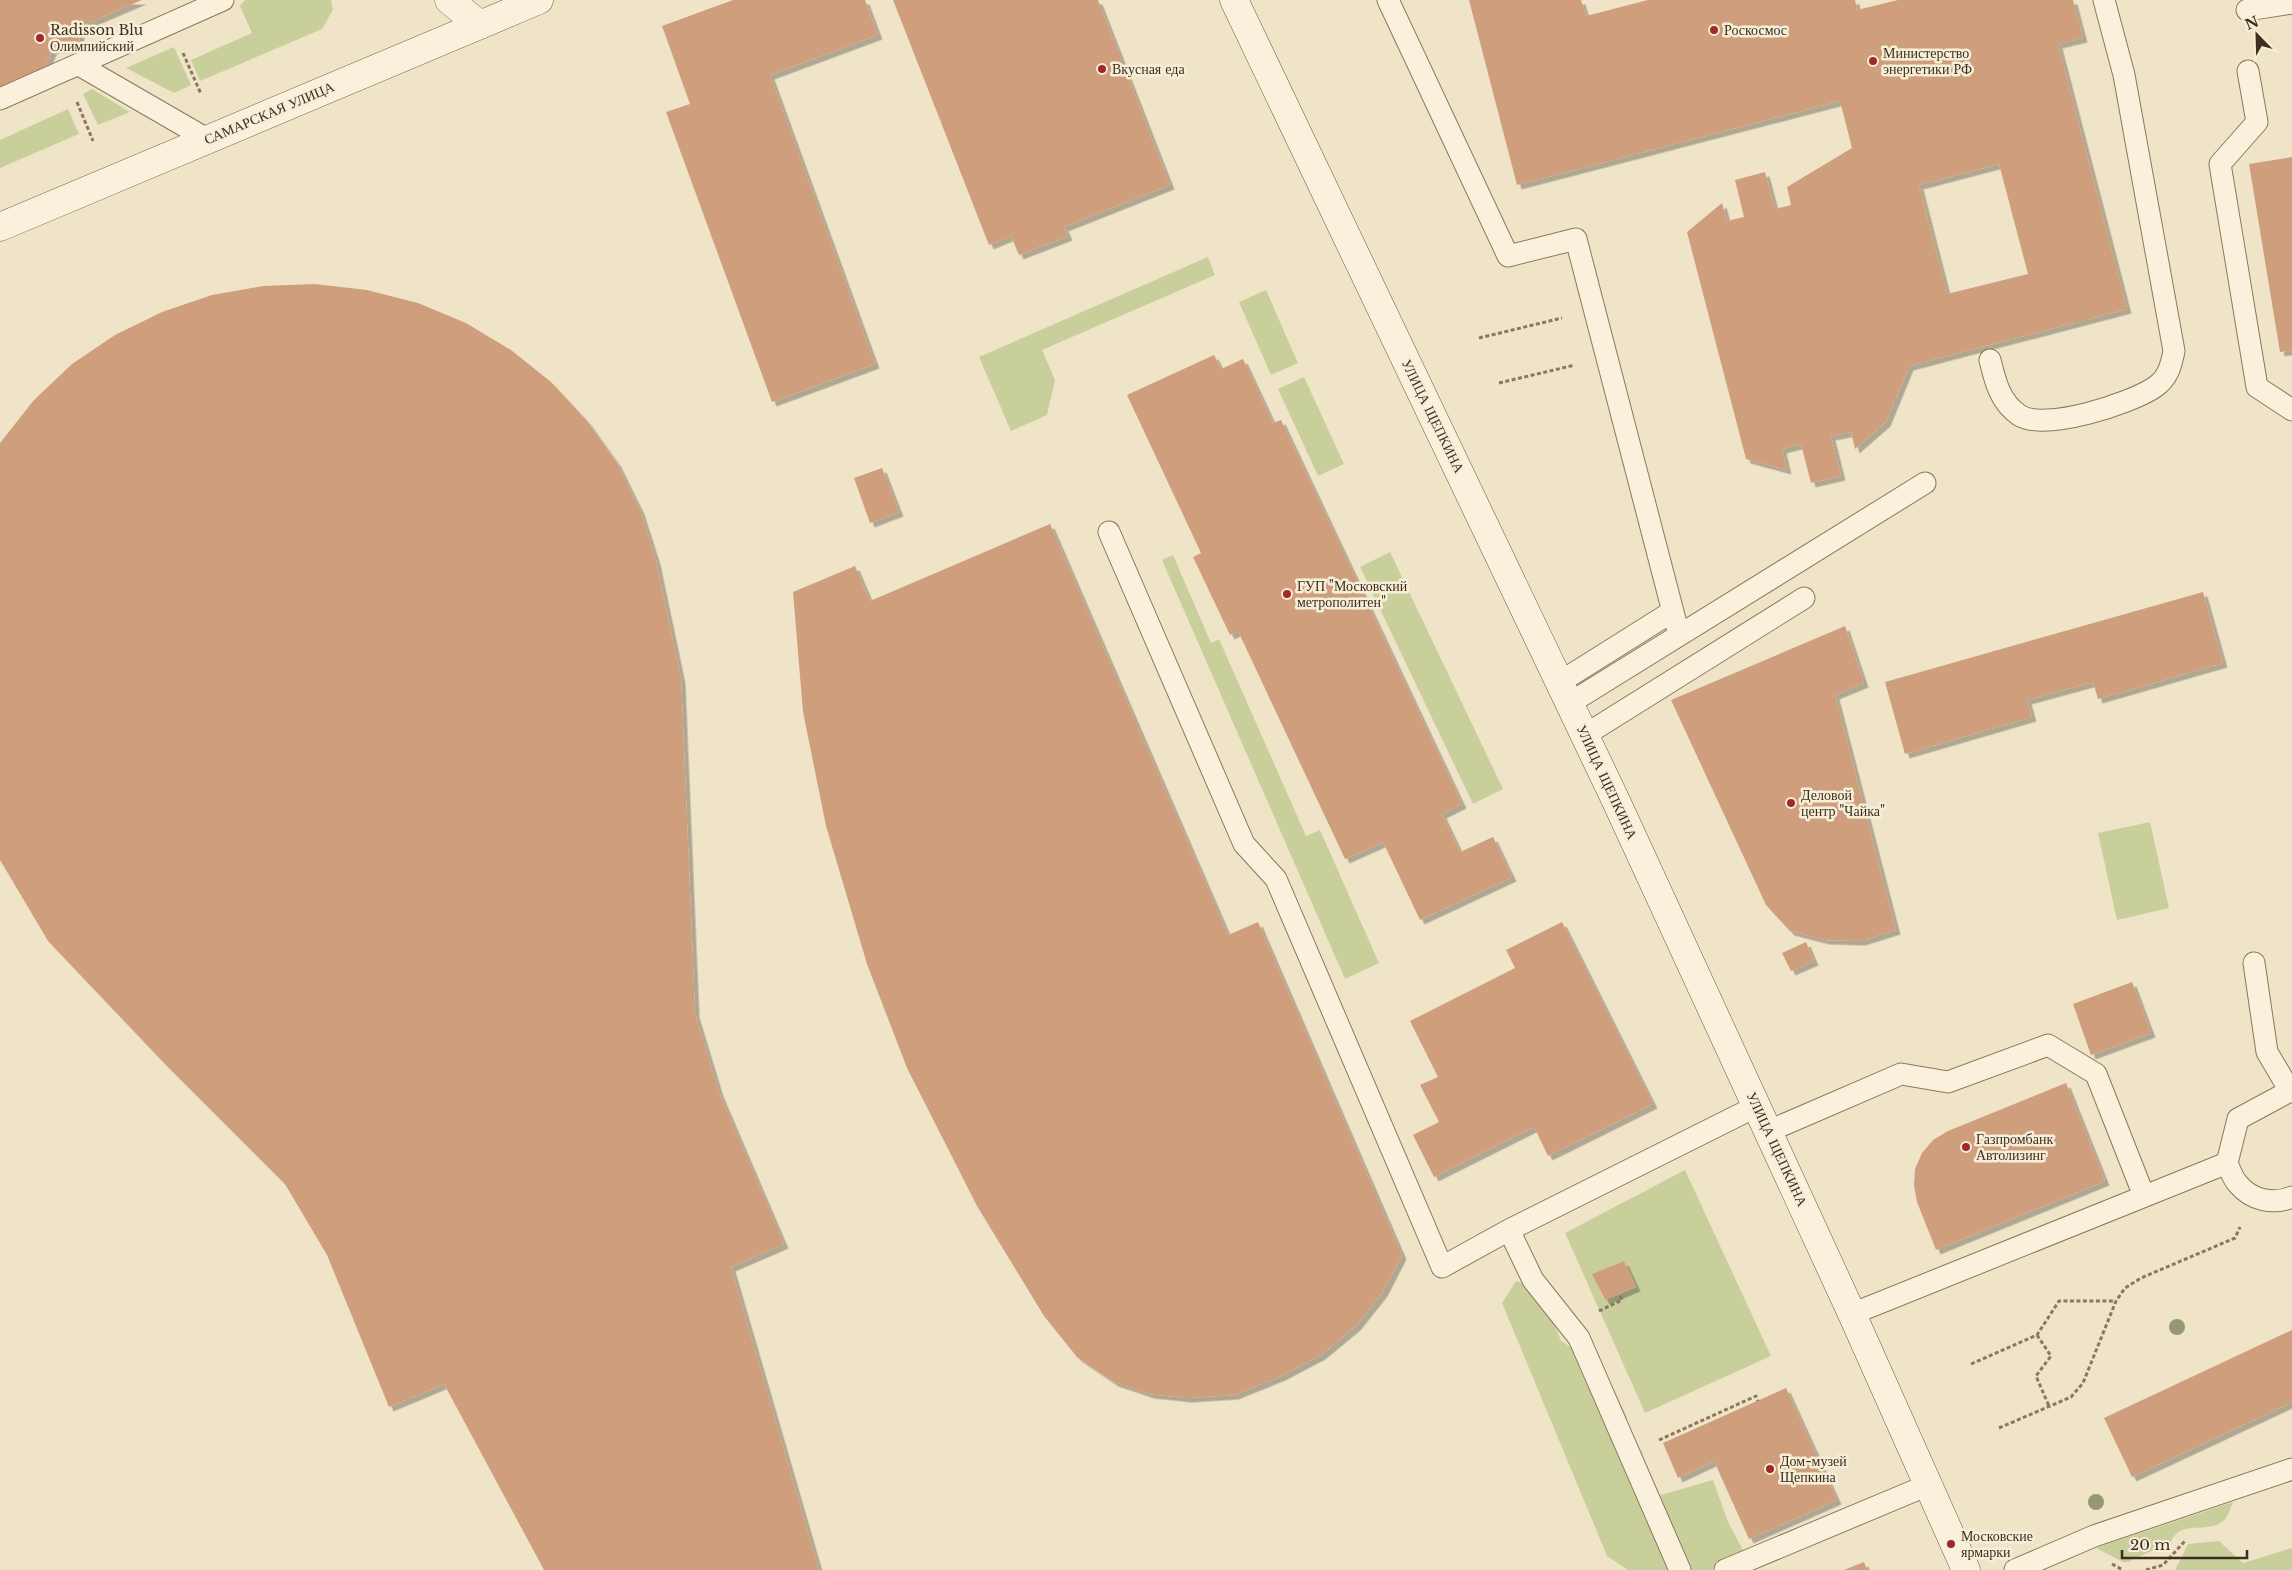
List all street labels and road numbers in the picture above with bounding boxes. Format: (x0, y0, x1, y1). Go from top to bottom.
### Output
street label: САМАРСКАЯ УЛИЦА (201, 77, 338, 149)
street label: УЛИЦА ЩЕПКИНА (1398, 356, 1469, 477)
street label: УЛИЦА ЩЕПКИНА (1573, 722, 1642, 843)
street label: УЛИЦА ЩЕПКИНА (1743, 1089, 1812, 1210)

